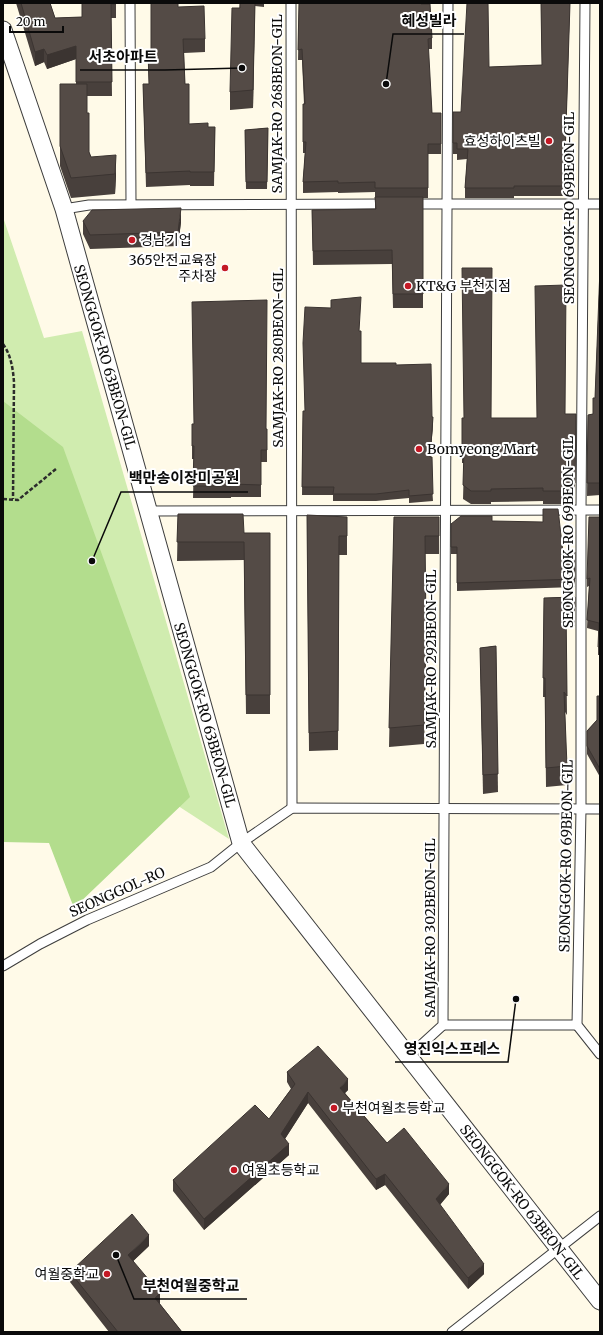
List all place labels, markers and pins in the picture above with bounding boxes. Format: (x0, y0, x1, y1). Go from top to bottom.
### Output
callout: 혜성빌라 (393, 7, 464, 34)
callout: 서초아파트 (80, 43, 165, 70)
place label: 효성하이츠빌 (464, 132, 541, 150)
marker: 효성하이츠빌 (544, 136, 554, 146)
place label: 경남기업 (140, 231, 192, 249)
marker: 경남기업 (127, 235, 137, 245)
place label: 365안전교육장 주차장 (129, 251, 217, 285)
marker: 365안전교육장 주차장 (220, 263, 230, 273)
place label: KT&G 부천지점 (416, 277, 511, 295)
marker: KT&G 부천지점 (403, 281, 413, 291)
place label: Bomyeong Mart (427, 440, 537, 458)
marker: Bomyeong Mart (414, 444, 424, 454)
callout: 백만송이장미공원 (121, 465, 248, 492)
callout: 영진익스프레스 (395, 1035, 508, 1062)
place label: 부천여월초등학교 (342, 1099, 445, 1117)
marker: 부천여월초등학교 (329, 1103, 339, 1113)
place label: 여월초등학교 (242, 1161, 319, 1179)
marker: 여월초등학교 (229, 1165, 239, 1175)
place label: 여월중학교 (35, 1265, 99, 1283)
marker: 여월중학교 (102, 1269, 112, 1279)
callout: 부천여월중학교 (134, 1272, 247, 1299)

